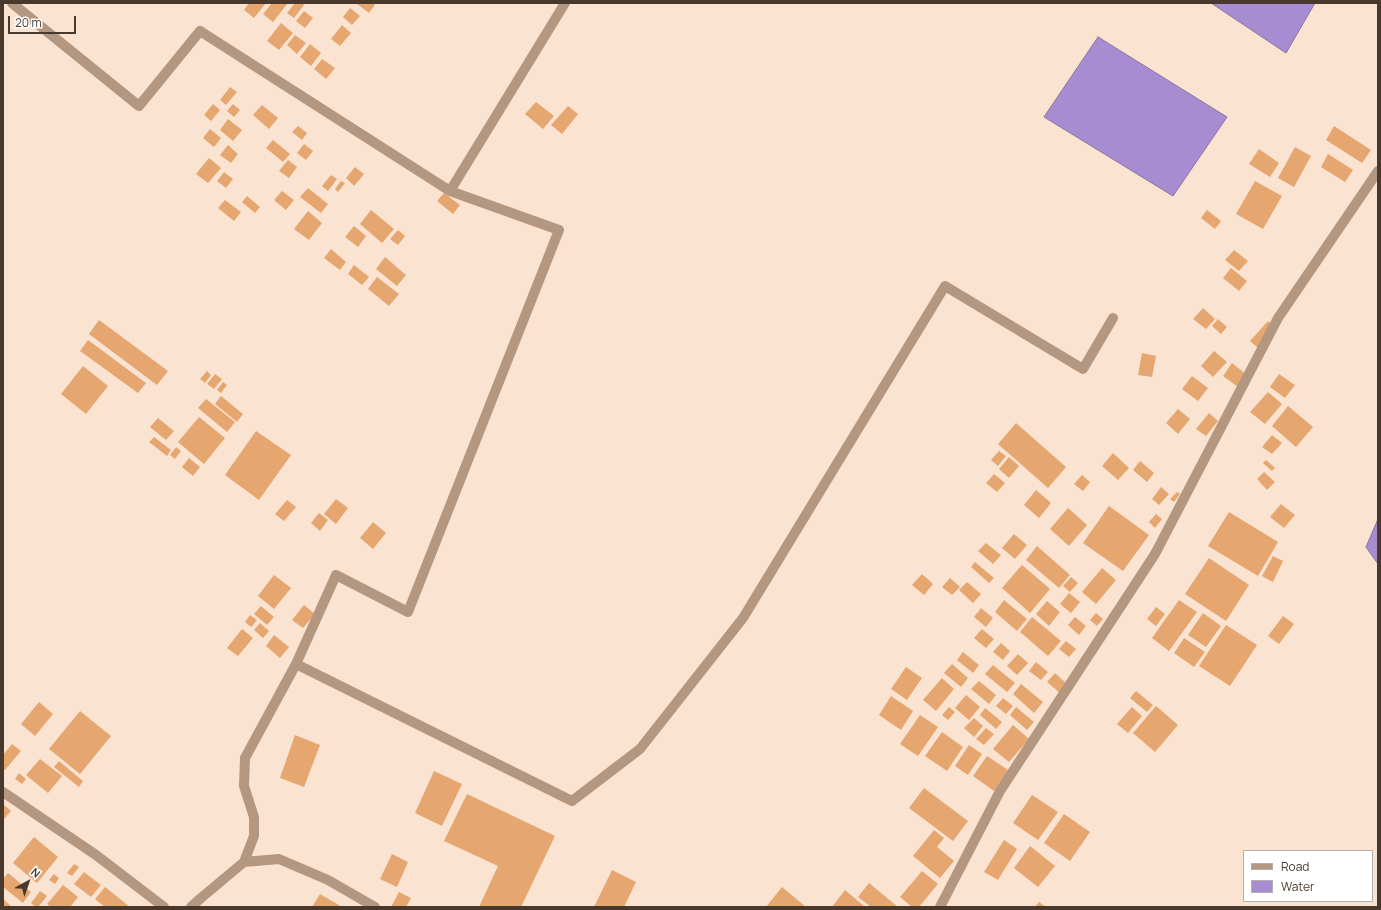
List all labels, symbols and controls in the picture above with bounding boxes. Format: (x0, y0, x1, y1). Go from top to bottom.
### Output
scale bar (10, 8, 78, 34)
text: 20 m (15, 14, 42, 31)
legend (1243, 850, 1373, 902)
text: Road (1281, 858, 1309, 875)
north arrow (8, 862, 48, 902)
text: N (28, 864, 44, 881)
text: Water (1281, 878, 1314, 895)

